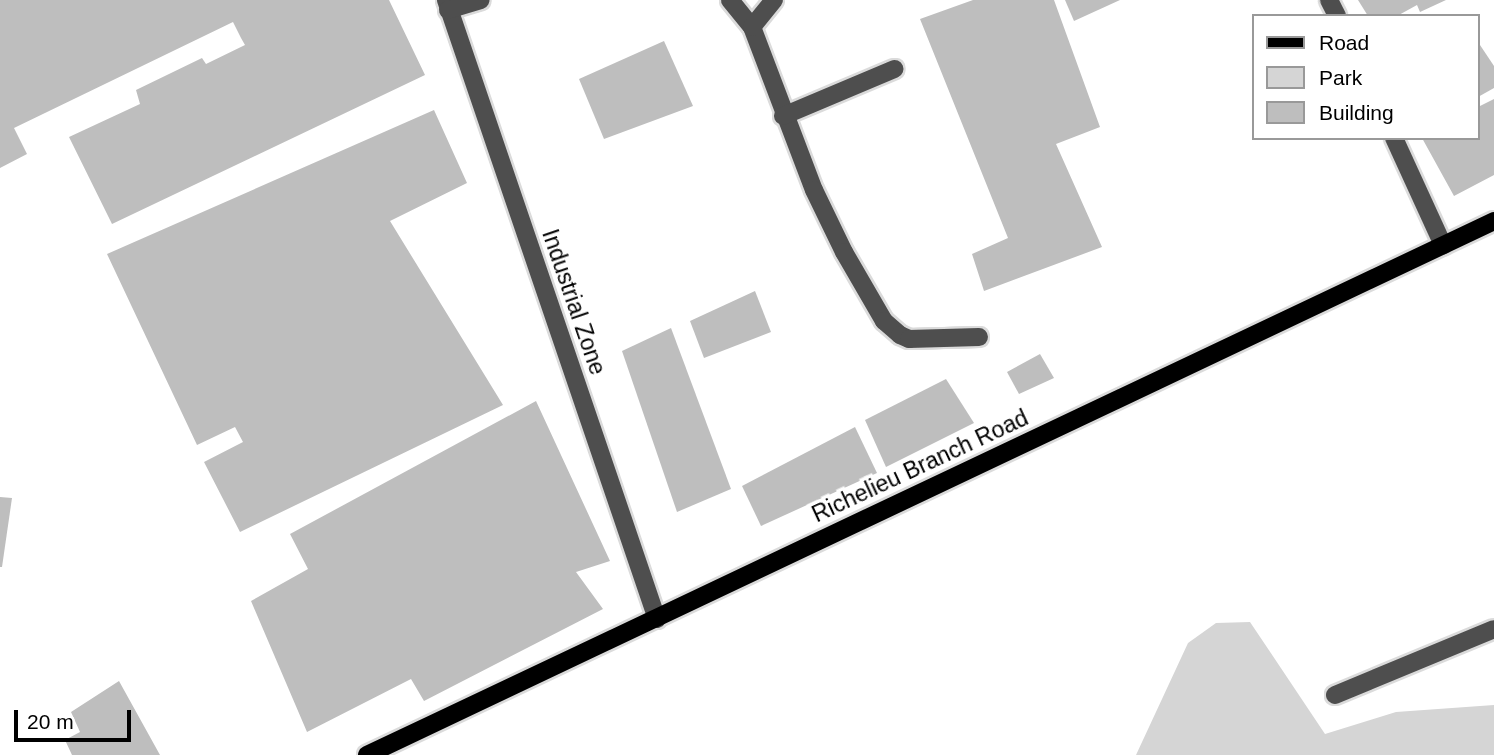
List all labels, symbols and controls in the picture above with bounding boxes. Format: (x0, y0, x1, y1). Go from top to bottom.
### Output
legend (1252, 14, 1480, 140)
text: Road (1319, 31, 1369, 54)
text: Park (1319, 66, 1362, 89)
text: Building (1319, 101, 1394, 124)
street label: Industrial Zone (536, 226, 612, 378)
street label: Richelieu Branch Road (808, 404, 1032, 528)
scale bar (18, 696, 135, 740)
text: 20 m (27, 710, 74, 733)

